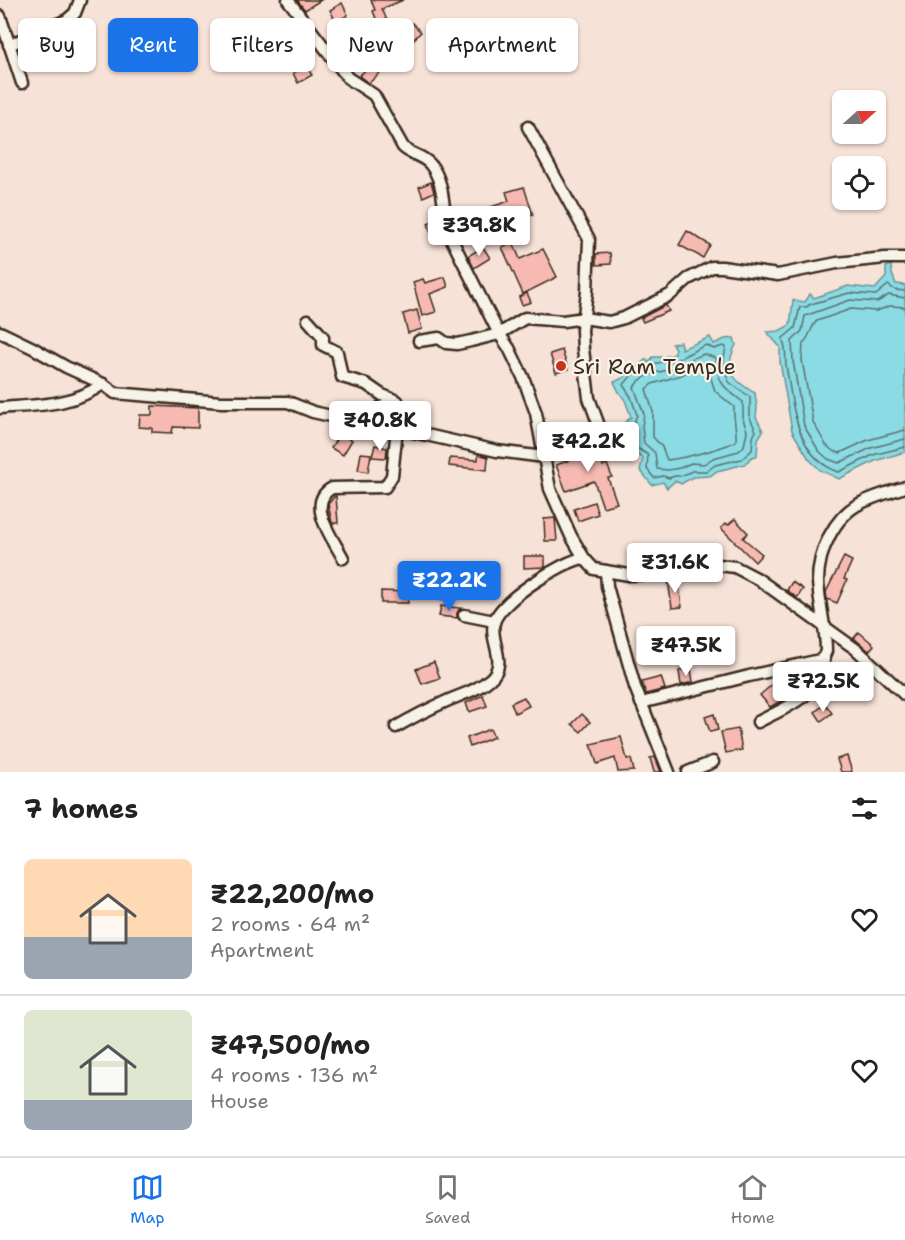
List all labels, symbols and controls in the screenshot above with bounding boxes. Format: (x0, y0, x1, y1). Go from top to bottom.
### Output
chip: Buy (18, 18, 96, 72)
chip: Rent (108, 18, 198, 72)
chip: Filters (210, 18, 315, 72)
chip: New (327, 18, 414, 72)
chip: Apartment (426, 18, 578, 72)
north arrow (832, 90, 886, 144)
map controls (832, 90, 886, 210)
button: locate (832, 156, 886, 210)
pin: ₹39.8K (430, 206, 528, 257)
text: ₹39.8K (442, 212, 516, 238)
place label: Sri Ram Temple (573, 352, 736, 381)
marker: Sri Ram Temple (554, 359, 568, 373)
pin: ₹40.8K (331, 401, 429, 452)
text: ₹40.8K (343, 407, 417, 433)
pin: ₹42.2K (539, 422, 637, 473)
text: ₹42.2K (551, 428, 625, 454)
pin: ₹31.6K (626, 543, 724, 594)
text: ₹31.6K (641, 549, 709, 575)
pin: ₹22.2K (400, 561, 498, 612)
text: ₹22.2K (412, 567, 486, 593)
pin: ₹47.5K (637, 626, 735, 677)
text: ₹47.5K (650, 632, 722, 658)
pin: ₹72.5K (774, 662, 872, 713)
text: ₹72.5K (787, 668, 859, 694)
text: 7 homes (24, 791, 138, 826)
icon: filters (848, 792, 881, 825)
text: ₹22,200/mo (210, 876, 374, 911)
icon: home (72, 883, 144, 955)
icon: heart (848, 903, 881, 936)
text: 2 rooms · 64 m² (210, 911, 370, 937)
text: Apartment (210, 937, 314, 963)
text: ₹47,500/mo (210, 1027, 371, 1062)
icon: home (72, 1034, 144, 1106)
icon: heart (848, 1054, 881, 1087)
text: 4 rooms · 136 m² (210, 1062, 378, 1088)
text: House (210, 1088, 269, 1114)
tab: Map (130, 1171, 164, 1228)
tab: Saved (425, 1171, 470, 1228)
tab: Home (731, 1171, 775, 1228)

